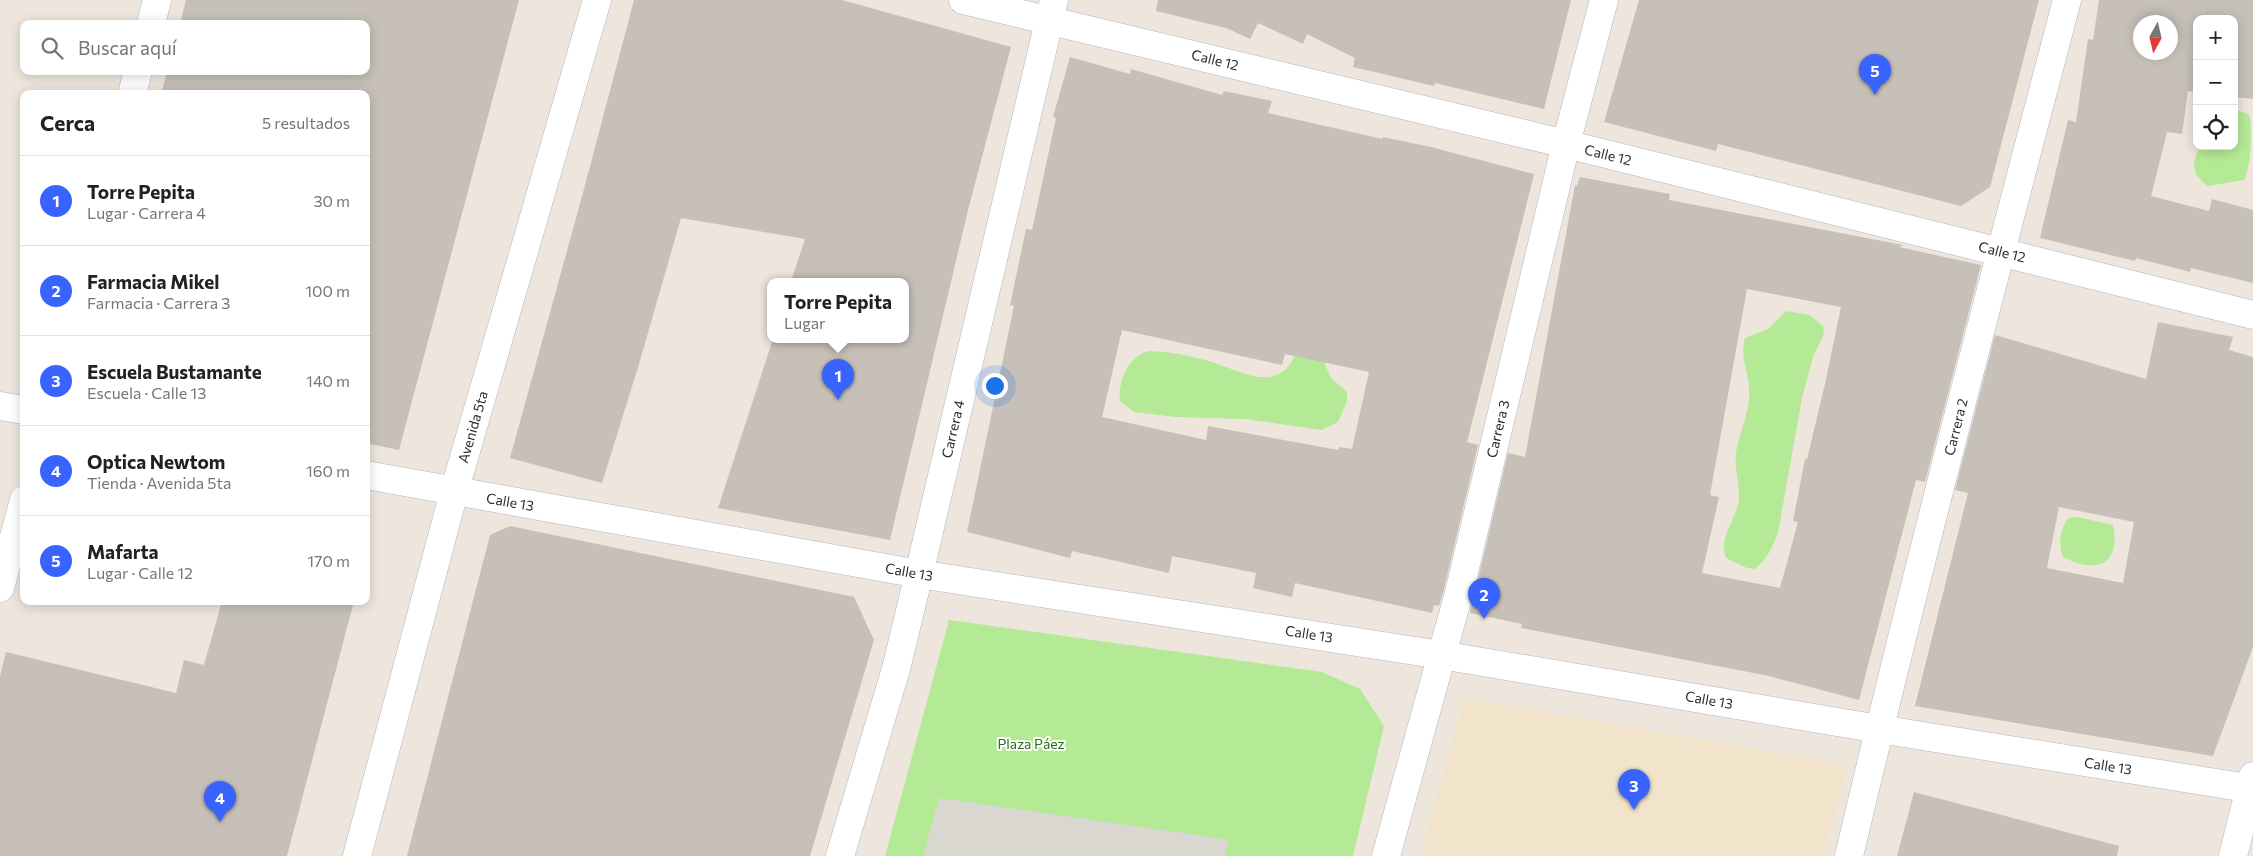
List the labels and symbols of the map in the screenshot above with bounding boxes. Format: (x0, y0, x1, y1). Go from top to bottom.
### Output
north arrow (2133, 15, 2178, 60)
street label: Calle 12 (1190, 45, 1241, 74)
pin: 5 (1859, 54, 1891, 95)
street label: Calle 12 (1583, 140, 1634, 169)
street label: Calle 12 (1977, 237, 2028, 266)
pin: 1 (822, 359, 854, 400)
your location (982, 373, 1008, 399)
street label: Avenida 5ta (454, 389, 491, 465)
street label: Carrera 2 (1940, 396, 1971, 457)
street label: Carrera 4 (938, 398, 968, 460)
street label: Carrera 3 (1483, 398, 1512, 459)
street label: Calle 13 (485, 489, 535, 514)
street label: Calle 13 (884, 559, 934, 584)
pin: 2 (1468, 578, 1500, 619)
street label: Calle 13 (1284, 621, 1334, 646)
street label: Calle 13 (1684, 687, 1734, 712)
park label: Plaza Páez (997, 735, 1065, 752)
street label: Calle 13 (2083, 753, 2133, 778)
pin: 3 (1618, 769, 1650, 810)
pin: 4 (204, 781, 236, 822)

